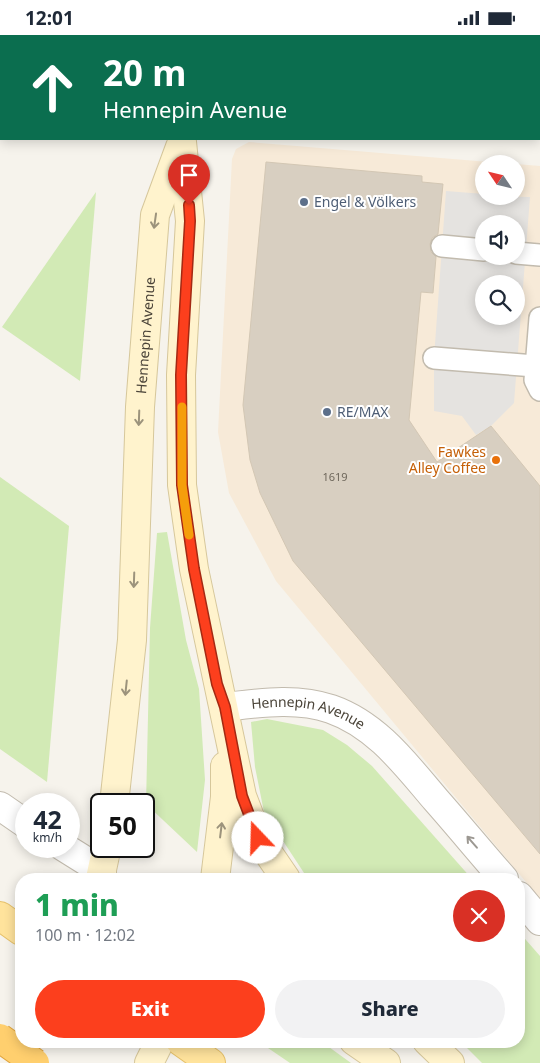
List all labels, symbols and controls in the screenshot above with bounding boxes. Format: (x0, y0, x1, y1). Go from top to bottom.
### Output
text: 12:01 (25, 5, 74, 31)
text: 20 m (103, 49, 186, 96)
icon: ahead (20, 55, 85, 120)
text: Hennepin Avenue (103, 94, 287, 124)
pin (168, 154, 210, 205)
north arrow (475, 155, 525, 205)
map controls (475, 155, 525, 325)
icon: arrive (175, 161, 203, 189)
place label: Engel & Völkers (314, 192, 416, 211)
marker: Engel & Völkers (298, 196, 310, 208)
one-way arrow (150, 212, 160, 228)
button: sound (475, 215, 525, 265)
button: search (475, 275, 525, 325)
street label: Hennepin Avenue (131, 276, 159, 394)
place label: RE/MAX (337, 402, 389, 421)
marker: RE/MAX (321, 406, 333, 418)
one-way arrow (135, 409, 144, 425)
place label: Fawkes Alley Coffee (409, 442, 486, 477)
marker: Fawkes Alley Coffee (490, 454, 502, 466)
house number: 1619 (322, 469, 348, 484)
one-way arrow (129, 572, 138, 588)
one-way arrow (121, 680, 131, 696)
street label: Hennepin Avenue (250, 692, 369, 733)
speed limit sign: 50 (90, 793, 155, 858)
text: 42 (33, 802, 62, 836)
position arrow (231, 811, 283, 863)
one-way arrow (216, 823, 226, 839)
text: km/h (33, 829, 62, 846)
one-way arrow (466, 835, 478, 848)
text: 1 min (35, 884, 119, 925)
button: close (453, 890, 505, 942)
text: 100 m · 12:02 (35, 924, 135, 946)
button: Exit (35, 980, 265, 1038)
button: Share (275, 980, 505, 1038)

